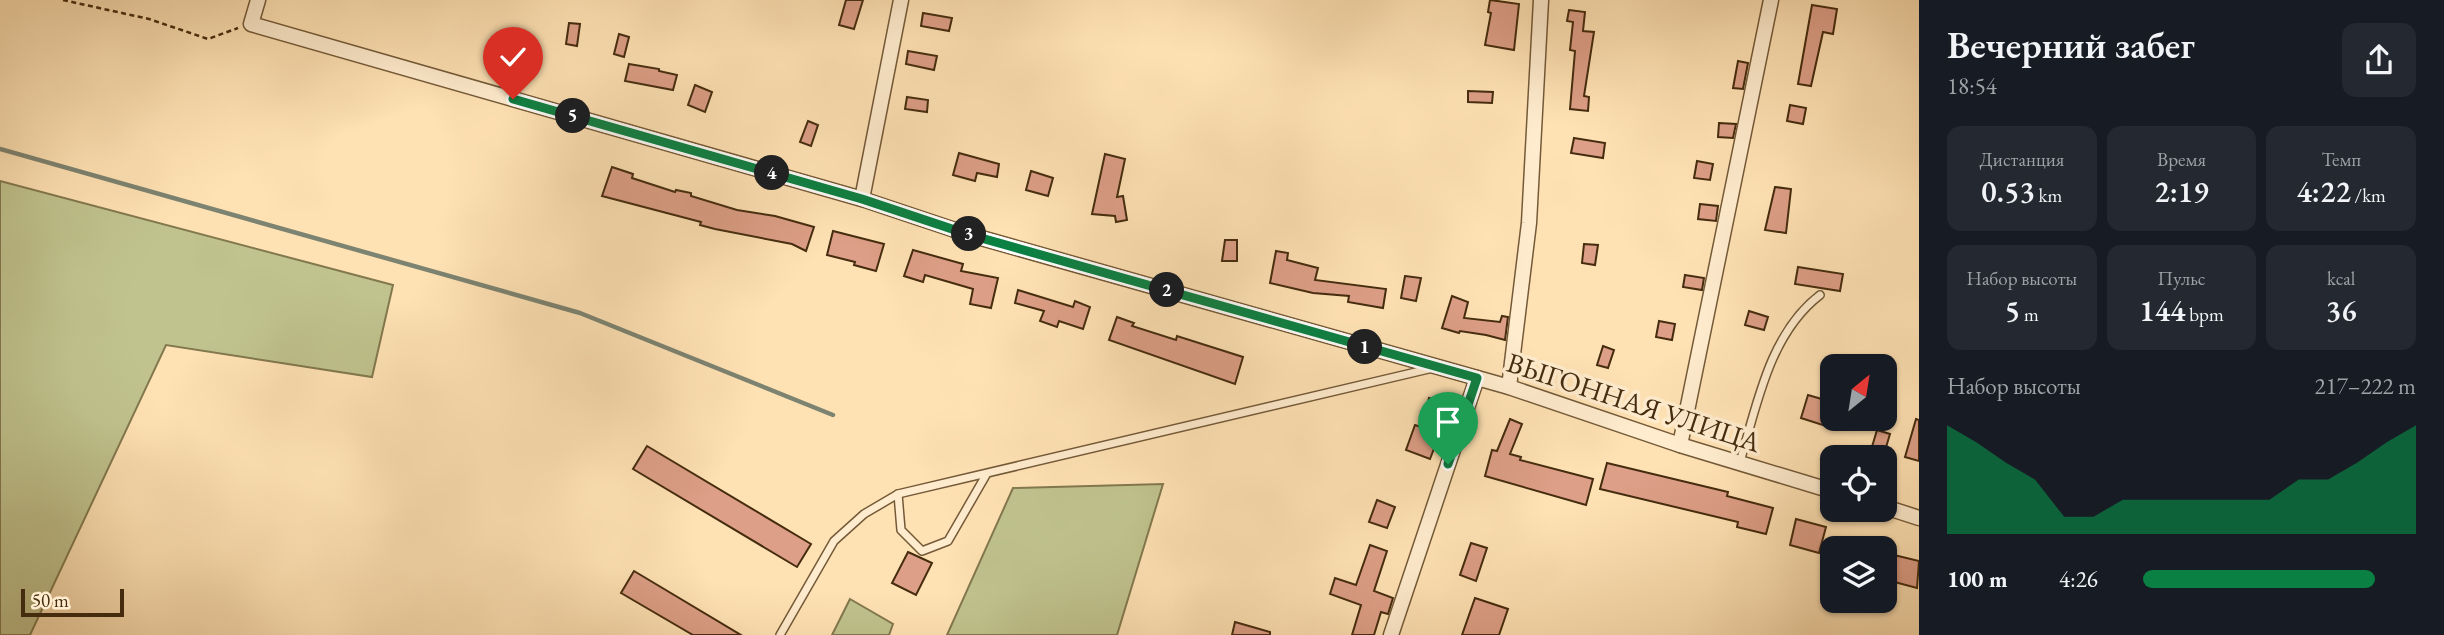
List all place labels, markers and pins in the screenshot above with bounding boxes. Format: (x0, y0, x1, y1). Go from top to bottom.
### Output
pin (483, 27, 543, 99)
pin: 5 (556, 99, 590, 134)
pin: 4 (754, 156, 790, 190)
pin: 3 (951, 216, 986, 252)
pin: 2 (1150, 272, 1184, 308)
pin: 1 (1348, 330, 1382, 364)
pin (1418, 392, 1478, 464)

